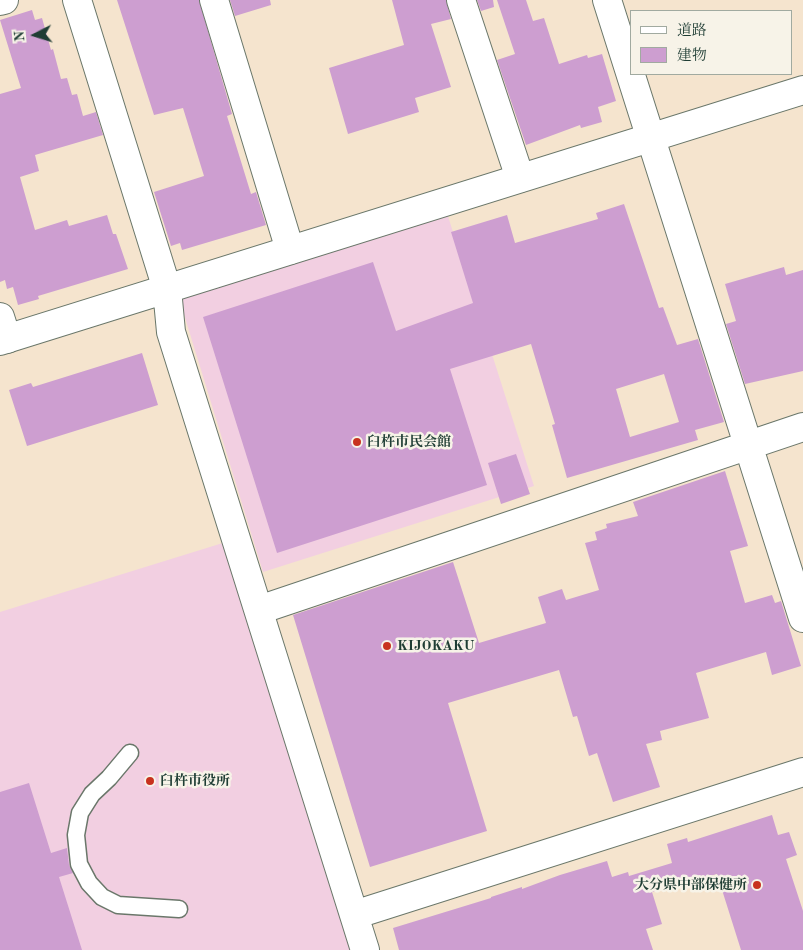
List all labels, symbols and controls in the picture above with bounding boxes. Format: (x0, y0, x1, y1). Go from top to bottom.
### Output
north arrow (10, 10, 60, 60)
legend (630, 10, 793, 75)
text: 道路 (677, 24, 707, 39)
text: N (13, 30, 27, 42)
text: 建物 (677, 49, 707, 64)
place label: 臼杵市民会館 (367, 434, 451, 450)
marker: 臼杵市民会館 (351, 436, 363, 448)
place label: KIJOKAKU (397, 638, 475, 654)
marker: KIJOKAKU (381, 640, 393, 652)
place label: 臼杵市役所 (160, 773, 230, 789)
marker: 臼杵市役所 (144, 775, 156, 787)
place label: 大分県中部保健所 (635, 877, 747, 893)
marker: 大分県中部保健所 (751, 879, 763, 891)

